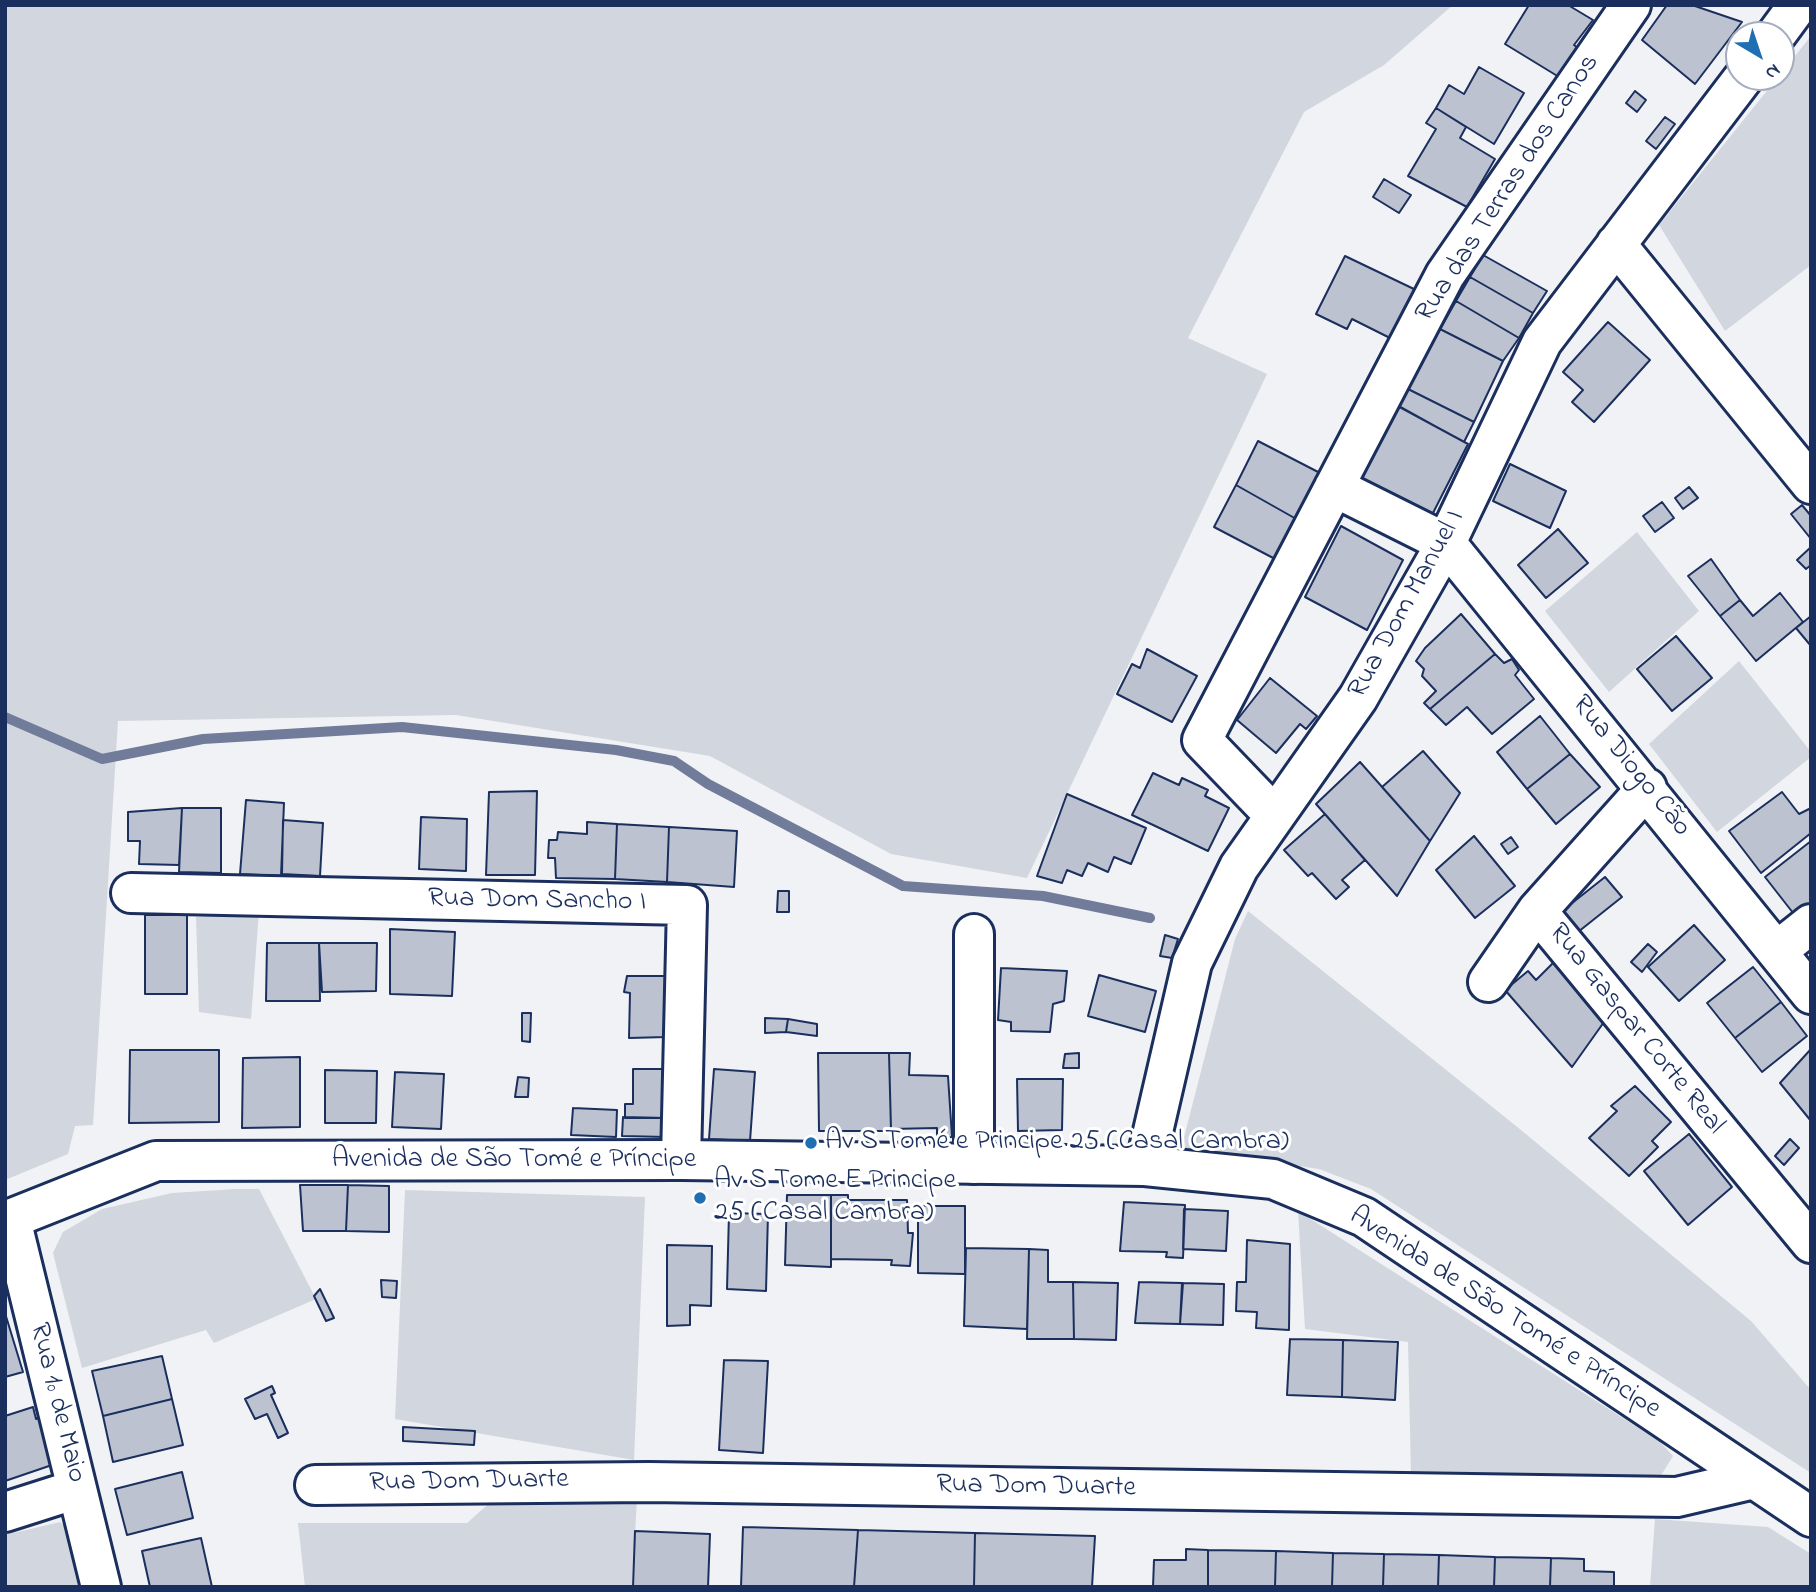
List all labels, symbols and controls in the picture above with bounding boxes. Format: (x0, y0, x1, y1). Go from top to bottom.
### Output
north arrow (1725, 21, 1795, 91)
street label: Rua das Terras dos Canos (1410, 49, 1608, 329)
text: N (1759, 57, 1786, 86)
street label: Rua Dom Manuel I (1342, 505, 1474, 705)
street label: Rua Diogo Cão (1563, 690, 1697, 844)
street label: Rua Dom Sancho I (428, 883, 646, 921)
street label: Rua Gaspar Corte Real (1540, 918, 1730, 1142)
place label: Av S Tomé e Principe 25 (Casal Cambra) (825, 1126, 1289, 1160)
marker: Av S Tomé e Principe 25 (Casal Cambra) (803, 1135, 819, 1151)
street label: Avenida de São Tomé e Príncipe (332, 1144, 696, 1178)
place label: Av S Tome E Principe 25 (Casal Cambra) (714, 1165, 956, 1231)
marker: Av S Tome E Principe 25 (Casal Cambra) (692, 1190, 708, 1206)
street label: Avenida de São Tomé e Príncipe (1342, 1201, 1666, 1427)
street label: Rua 1º de Maio (20, 1320, 92, 1486)
street label: Rua Dom Duarte (369, 1464, 569, 1502)
street label: Rua Dom Duarte (936, 1469, 1136, 1507)

